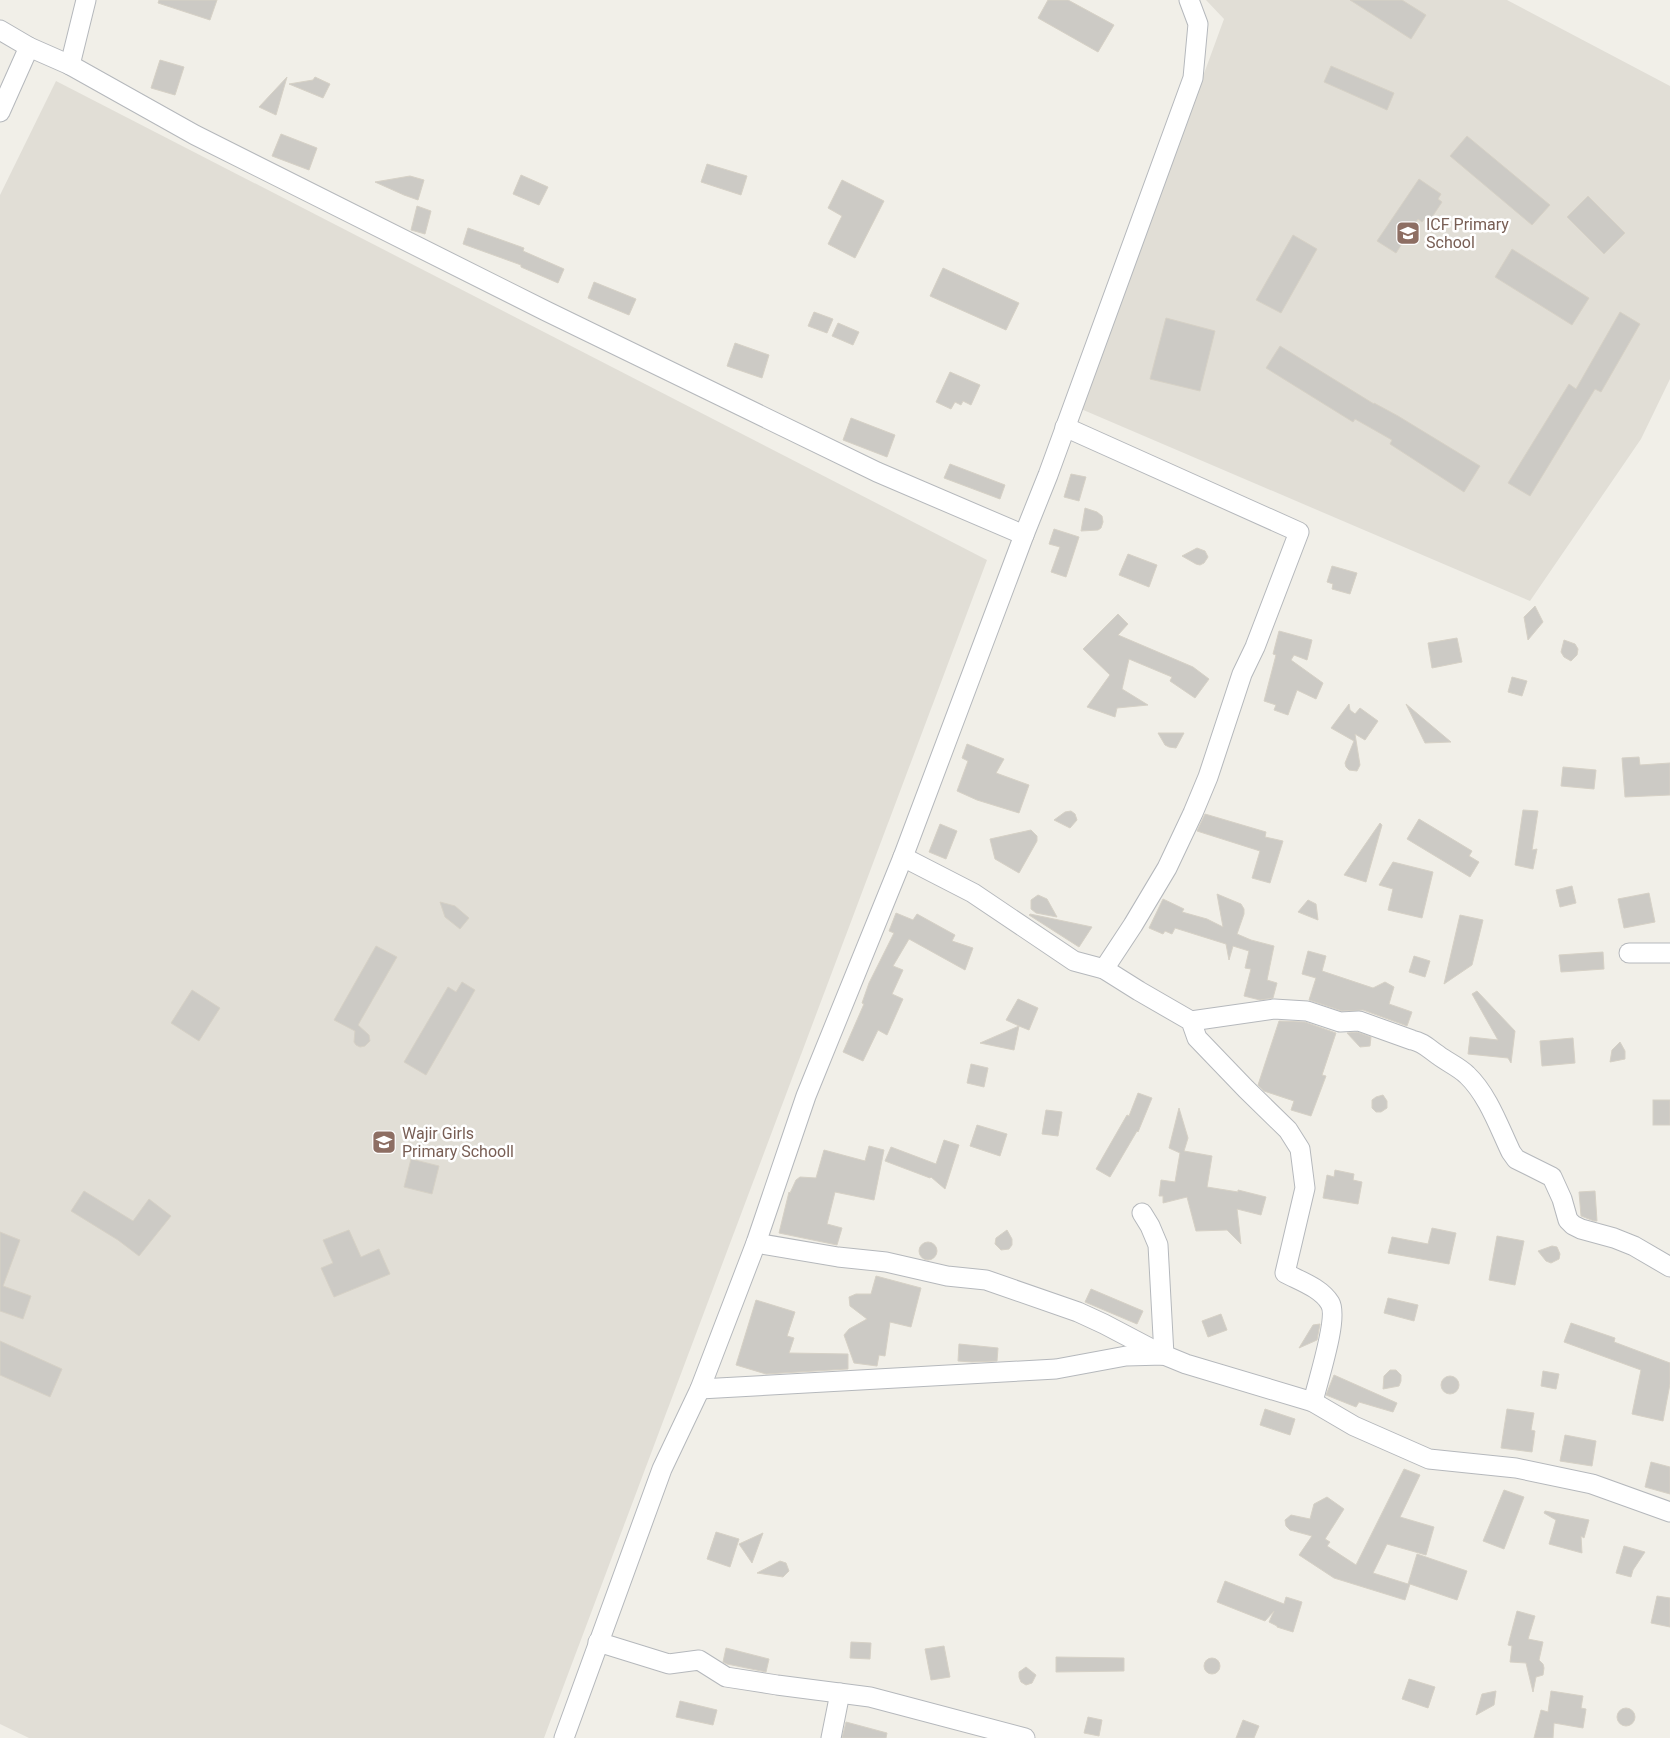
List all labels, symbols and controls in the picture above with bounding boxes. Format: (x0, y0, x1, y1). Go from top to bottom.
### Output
place label: ICF Primary School (1426, 215, 1509, 252)
school or university icon: ICF Primary School (1395, 220, 1421, 246)
place label: Wajir Girls Primary Schooll (402, 1124, 514, 1161)
school or university icon: Wajir Girls Primary Schooll (371, 1129, 397, 1155)

